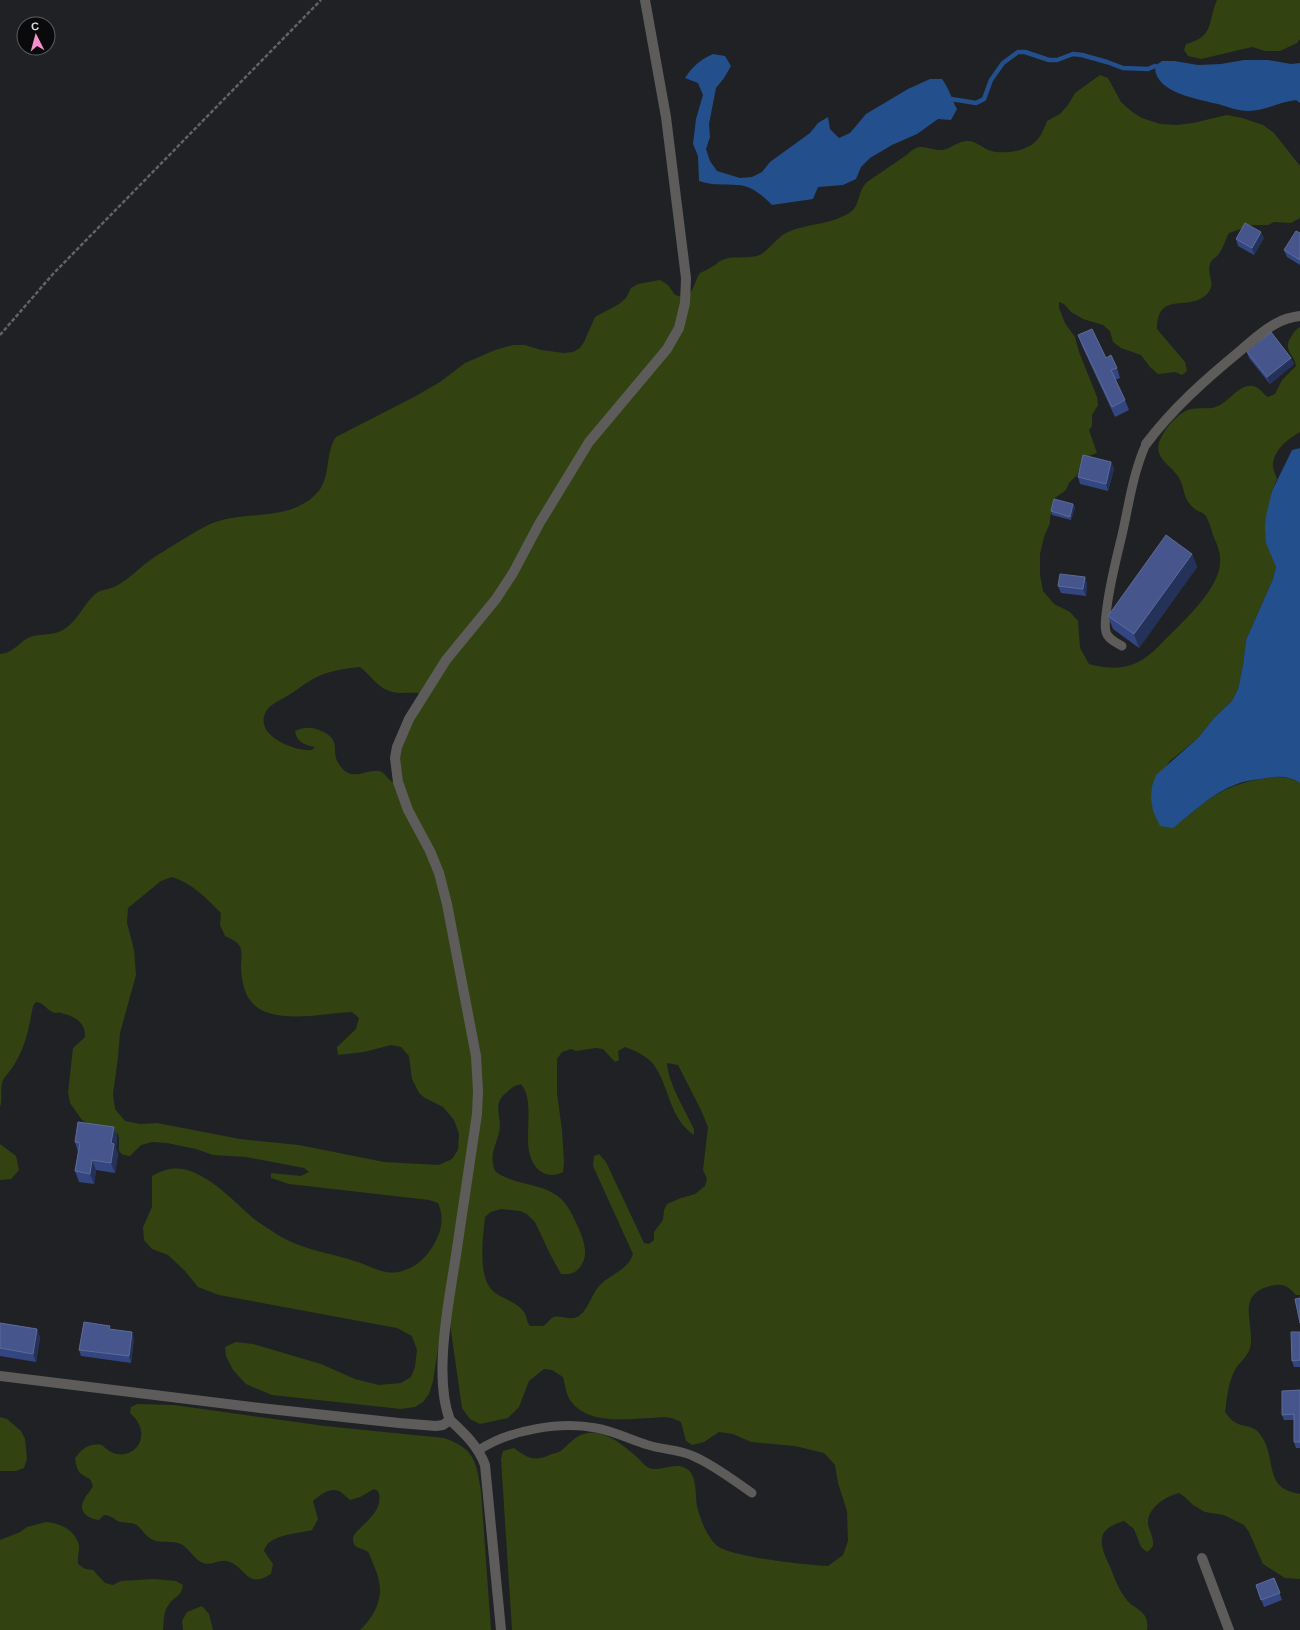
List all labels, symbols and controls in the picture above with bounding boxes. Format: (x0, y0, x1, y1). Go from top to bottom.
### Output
north arrow (16, 16, 56, 56)
text: С (30, 20, 40, 32)

